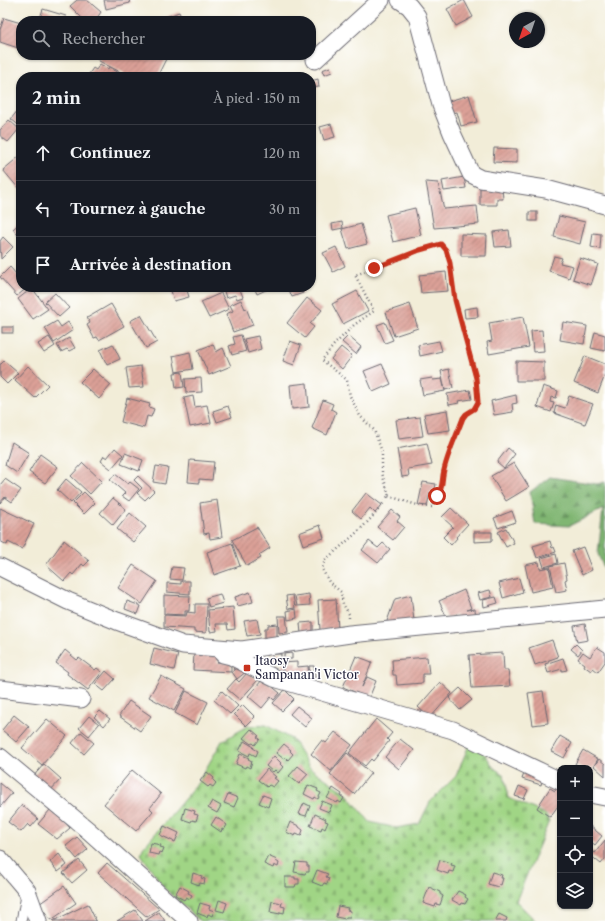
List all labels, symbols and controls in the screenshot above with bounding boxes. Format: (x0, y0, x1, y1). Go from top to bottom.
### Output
north arrow (509, 12, 545, 48)
search box (16, 16, 316, 60)
icon: search (30, 27, 52, 49)
text: Rechercher (62, 29, 145, 48)
text: 2 min (32, 88, 81, 108)
text: À pied · 150 m (213, 90, 300, 106)
icon: ahead (32, 142, 54, 164)
text: Continuez (70, 143, 151, 162)
text: 120 m (263, 145, 300, 161)
icon: left (32, 198, 54, 220)
text: Tournez à gauche (70, 199, 206, 218)
text: 30 m (269, 201, 300, 217)
icon: arrive (32, 254, 54, 276)
text: Arrivée à destination (70, 255, 232, 274)
route end (365, 259, 383, 277)
route start (428, 487, 446, 505)
place label: Itaosy Sampanan'i Victor (255, 653, 359, 682)
marker: Itaosy Sampanan'i Victor (242, 663, 252, 673)
map controls (557, 765, 593, 909)
button: + (557, 765, 593, 801)
button: − (557, 801, 593, 837)
button: locate (557, 837, 593, 873)
button: layers (557, 873, 593, 909)

